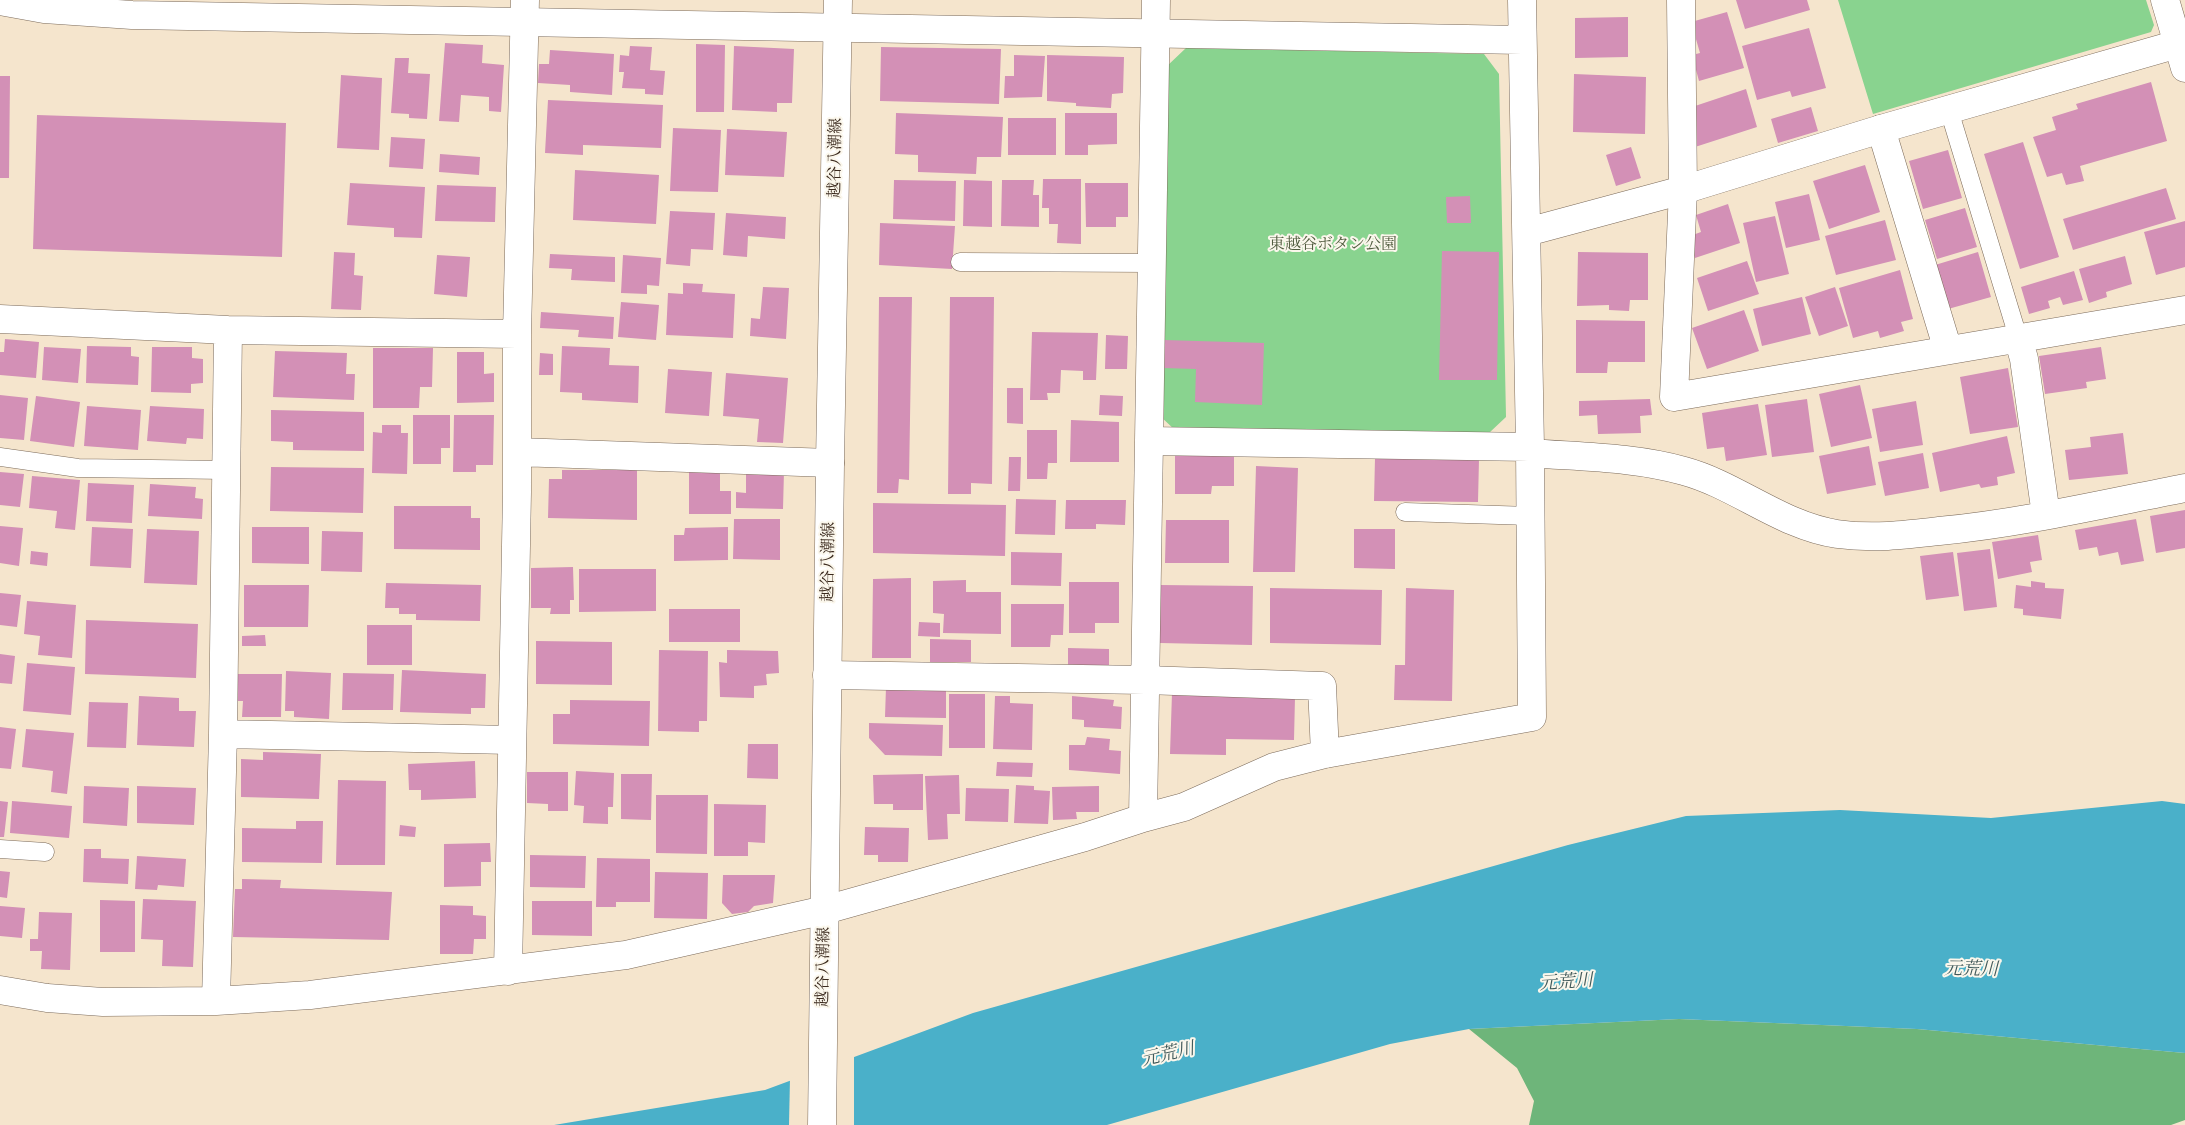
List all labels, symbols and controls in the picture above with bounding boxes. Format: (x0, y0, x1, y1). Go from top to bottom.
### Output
street label: 越谷八潮線 (826, 118, 846, 198)
park label: 東越谷ボタン公園 (1269, 235, 1397, 255)
street label: 越谷八潮線 (819, 522, 839, 602)
street label: 越谷八潮線 (814, 927, 834, 1007)
water label: 元荒川 (1944, 959, 1998, 981)
water label: 元荒川 (1538, 970, 1594, 996)
water label: 元荒川 (1139, 1038, 1197, 1072)

